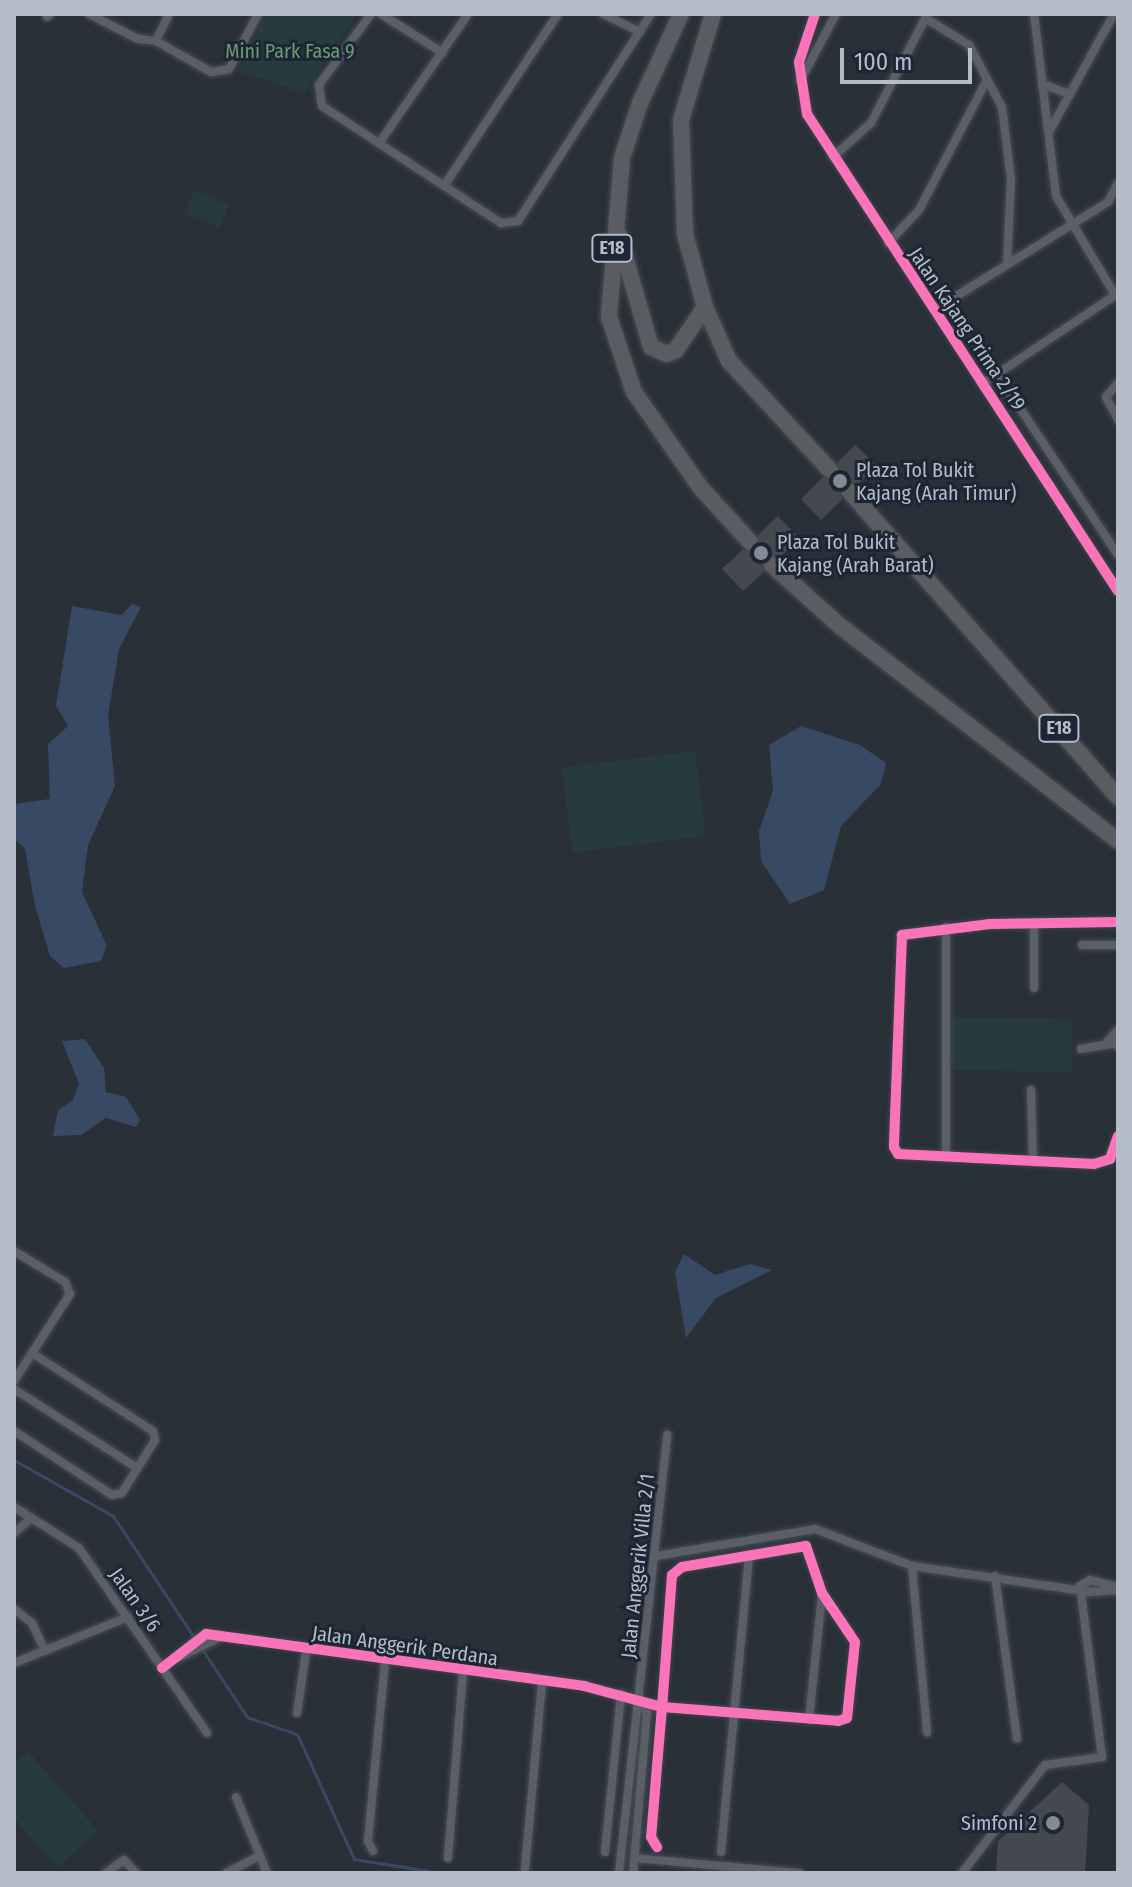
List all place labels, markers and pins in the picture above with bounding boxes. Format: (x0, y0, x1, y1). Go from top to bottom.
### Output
place label: Plaza Tol Bukit Kajang (Arah Timur) (856, 458, 1016, 505)
marker: Plaza Tol Bukit Kajang (Arah Timur) (831, 472, 849, 490)
place label: Plaza Tol Bukit Kajang (Arah Barat) (777, 530, 934, 577)
marker: Plaza Tol Bukit Kajang (Arah Barat) (752, 544, 770, 562)
place label: Simfoni 2 (961, 1811, 1037, 1835)
marker: Simfoni 2 (1044, 1814, 1062, 1832)

